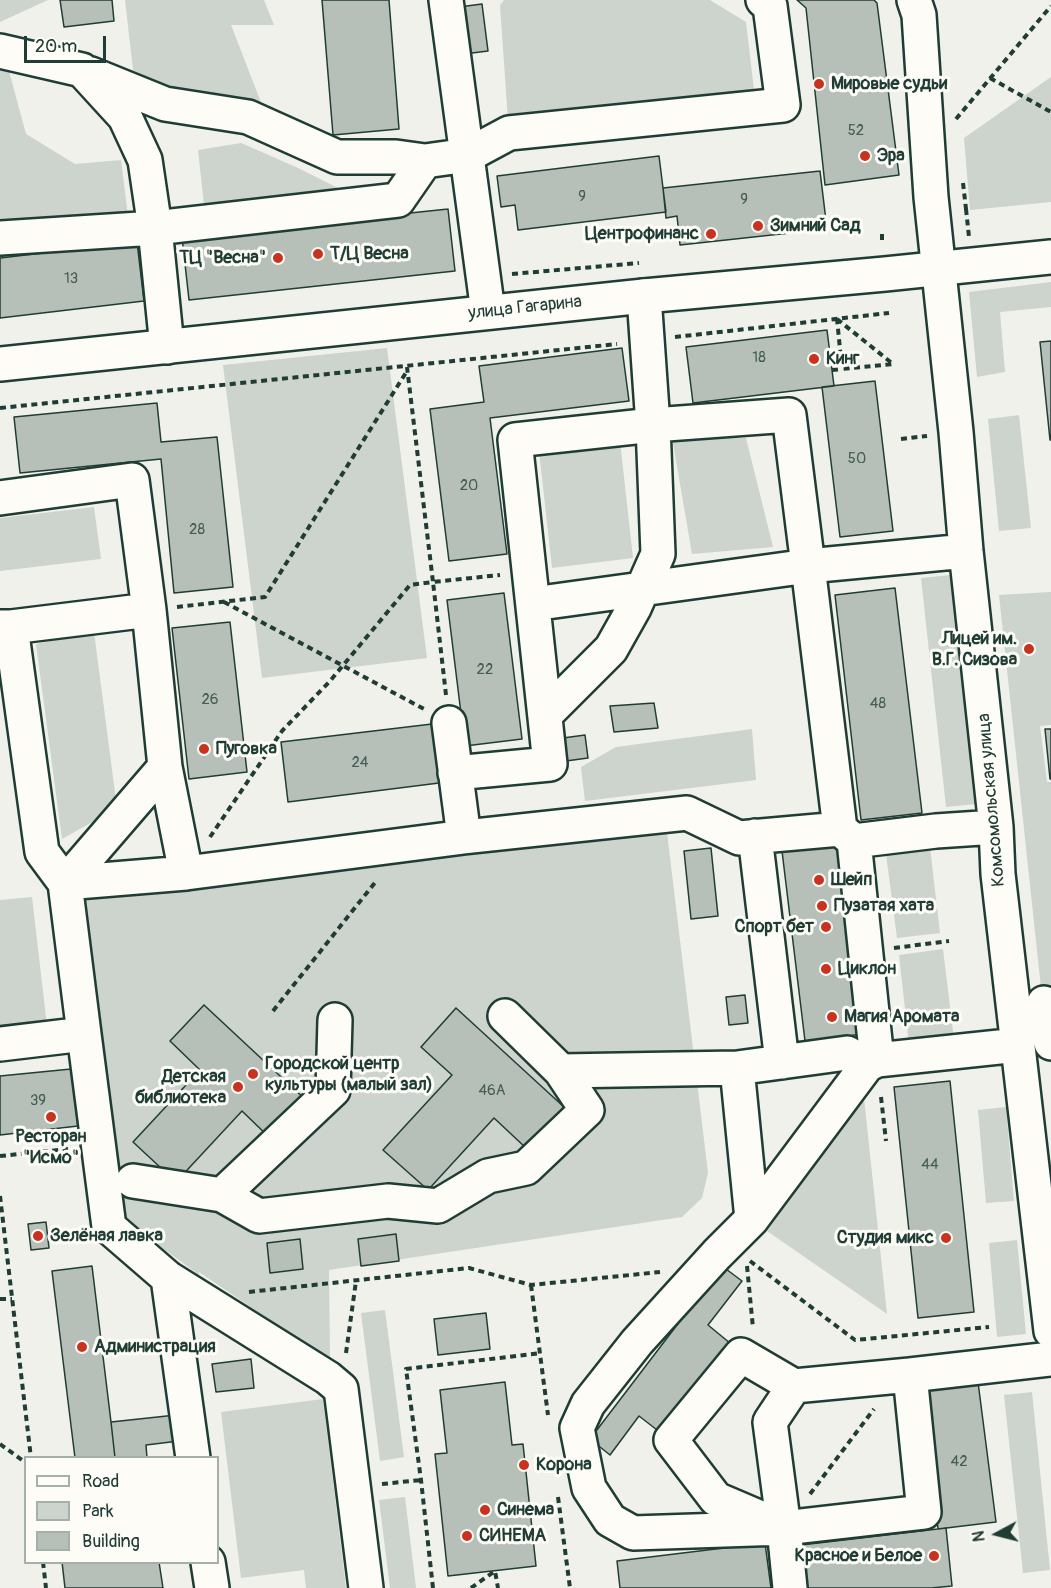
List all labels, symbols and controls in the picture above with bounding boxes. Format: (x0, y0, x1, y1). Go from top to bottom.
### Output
scale bar (27, 24, 110, 62)
text: 20 m (35, 35, 77, 58)
place label: Мировые судьи (831, 73, 947, 95)
marker: Мировые судьи (812, 77, 826, 91)
house number: 52 (848, 122, 864, 140)
place label: Эра (877, 145, 905, 167)
marker: Эра (858, 149, 872, 163)
house number: 9 (578, 188, 586, 206)
house number: 9 (740, 191, 748, 209)
place label: Зимний Сад (770, 215, 860, 237)
marker: Зимний Сад (751, 219, 765, 233)
place label: Центрофинанс (585, 223, 699, 245)
marker: Центрофинанс (704, 227, 718, 241)
place label: Т/Ц Весна (330, 243, 409, 265)
place label: ТЦ "Весна" (179, 247, 266, 269)
marker: Т/Ц Весна (311, 247, 325, 261)
marker: ТЦ "Весна" (271, 251, 285, 265)
house number: 13 (64, 270, 78, 288)
street label: улица Гагарина (467, 291, 583, 325)
place label: Кинг (826, 348, 859, 370)
house number: 18 (752, 349, 766, 367)
marker: Кинг (807, 352, 821, 366)
house number: 50 (848, 450, 866, 468)
house number: 20 (460, 477, 478, 495)
house number: 28 (189, 521, 205, 539)
place label: Лицей им. В.Г. Сизова (932, 628, 1017, 670)
marker: Лицей им. В.Г. Сизова (1022, 642, 1036, 656)
house number: 22 (477, 661, 493, 679)
house number: 26 (201, 691, 219, 709)
house number: 48 (870, 695, 886, 713)
street label: Комсомольская улица (974, 712, 1010, 888)
place label: Пуговка (216, 738, 277, 760)
marker: Пуговка (197, 742, 211, 756)
house number: 24 (351, 754, 369, 772)
place label: Шейп (831, 869, 872, 891)
marker: Шейп (812, 873, 826, 887)
place label: Пузатая хата (834, 895, 934, 917)
marker: Пузатая хата (815, 899, 829, 913)
place label: Спорт бет (734, 916, 814, 938)
marker: Спорт бет (819, 920, 833, 934)
place label: Циклон (838, 958, 896, 980)
marker: Циклон (819, 962, 833, 976)
place label: Магия Аромата (844, 1006, 959, 1028)
marker: Магия Аромата (825, 1010, 839, 1024)
place label: Городской центр культуры (малый зал) (265, 1053, 433, 1096)
place label: Детская библиотека (135, 1066, 226, 1108)
marker: Городской центр культуры (малый зал) (246, 1067, 260, 1081)
marker: Детская библиотека (231, 1080, 245, 1094)
house number: 46А (478, 1082, 506, 1100)
house number: 39 (30, 1092, 46, 1110)
marker: Ресторан "Исмо" (44, 1110, 58, 1124)
place label: Ресторан "Исмо" (15, 1126, 87, 1168)
house number: 44 (921, 1156, 939, 1174)
place label: Зелёная лавка (50, 1225, 163, 1247)
place label: Студия микс (837, 1227, 934, 1249)
marker: Зелёная лавка (31, 1229, 45, 1243)
marker: Студия микс (939, 1231, 953, 1245)
place label: Администрация (94, 1336, 216, 1358)
marker: Администрация (75, 1340, 89, 1354)
house number: 42 (950, 1453, 968, 1471)
place label: Корона (536, 1454, 592, 1476)
legend (24, 1456, 219, 1564)
marker: Корона (517, 1458, 531, 1472)
text: Road (82, 1470, 119, 1493)
place label: Синема (497, 1499, 554, 1521)
text: Park (82, 1500, 114, 1523)
marker: Синема (478, 1503, 492, 1517)
north arrow (967, 1504, 1027, 1564)
place label: СИНЕМА (479, 1525, 546, 1547)
marker: СИНЕМА (460, 1529, 474, 1543)
text: Building (82, 1530, 140, 1553)
text: N (969, 1530, 990, 1543)
place label: Красное и Белое (795, 1545, 922, 1567)
marker: Красное и Белое (927, 1549, 941, 1563)

